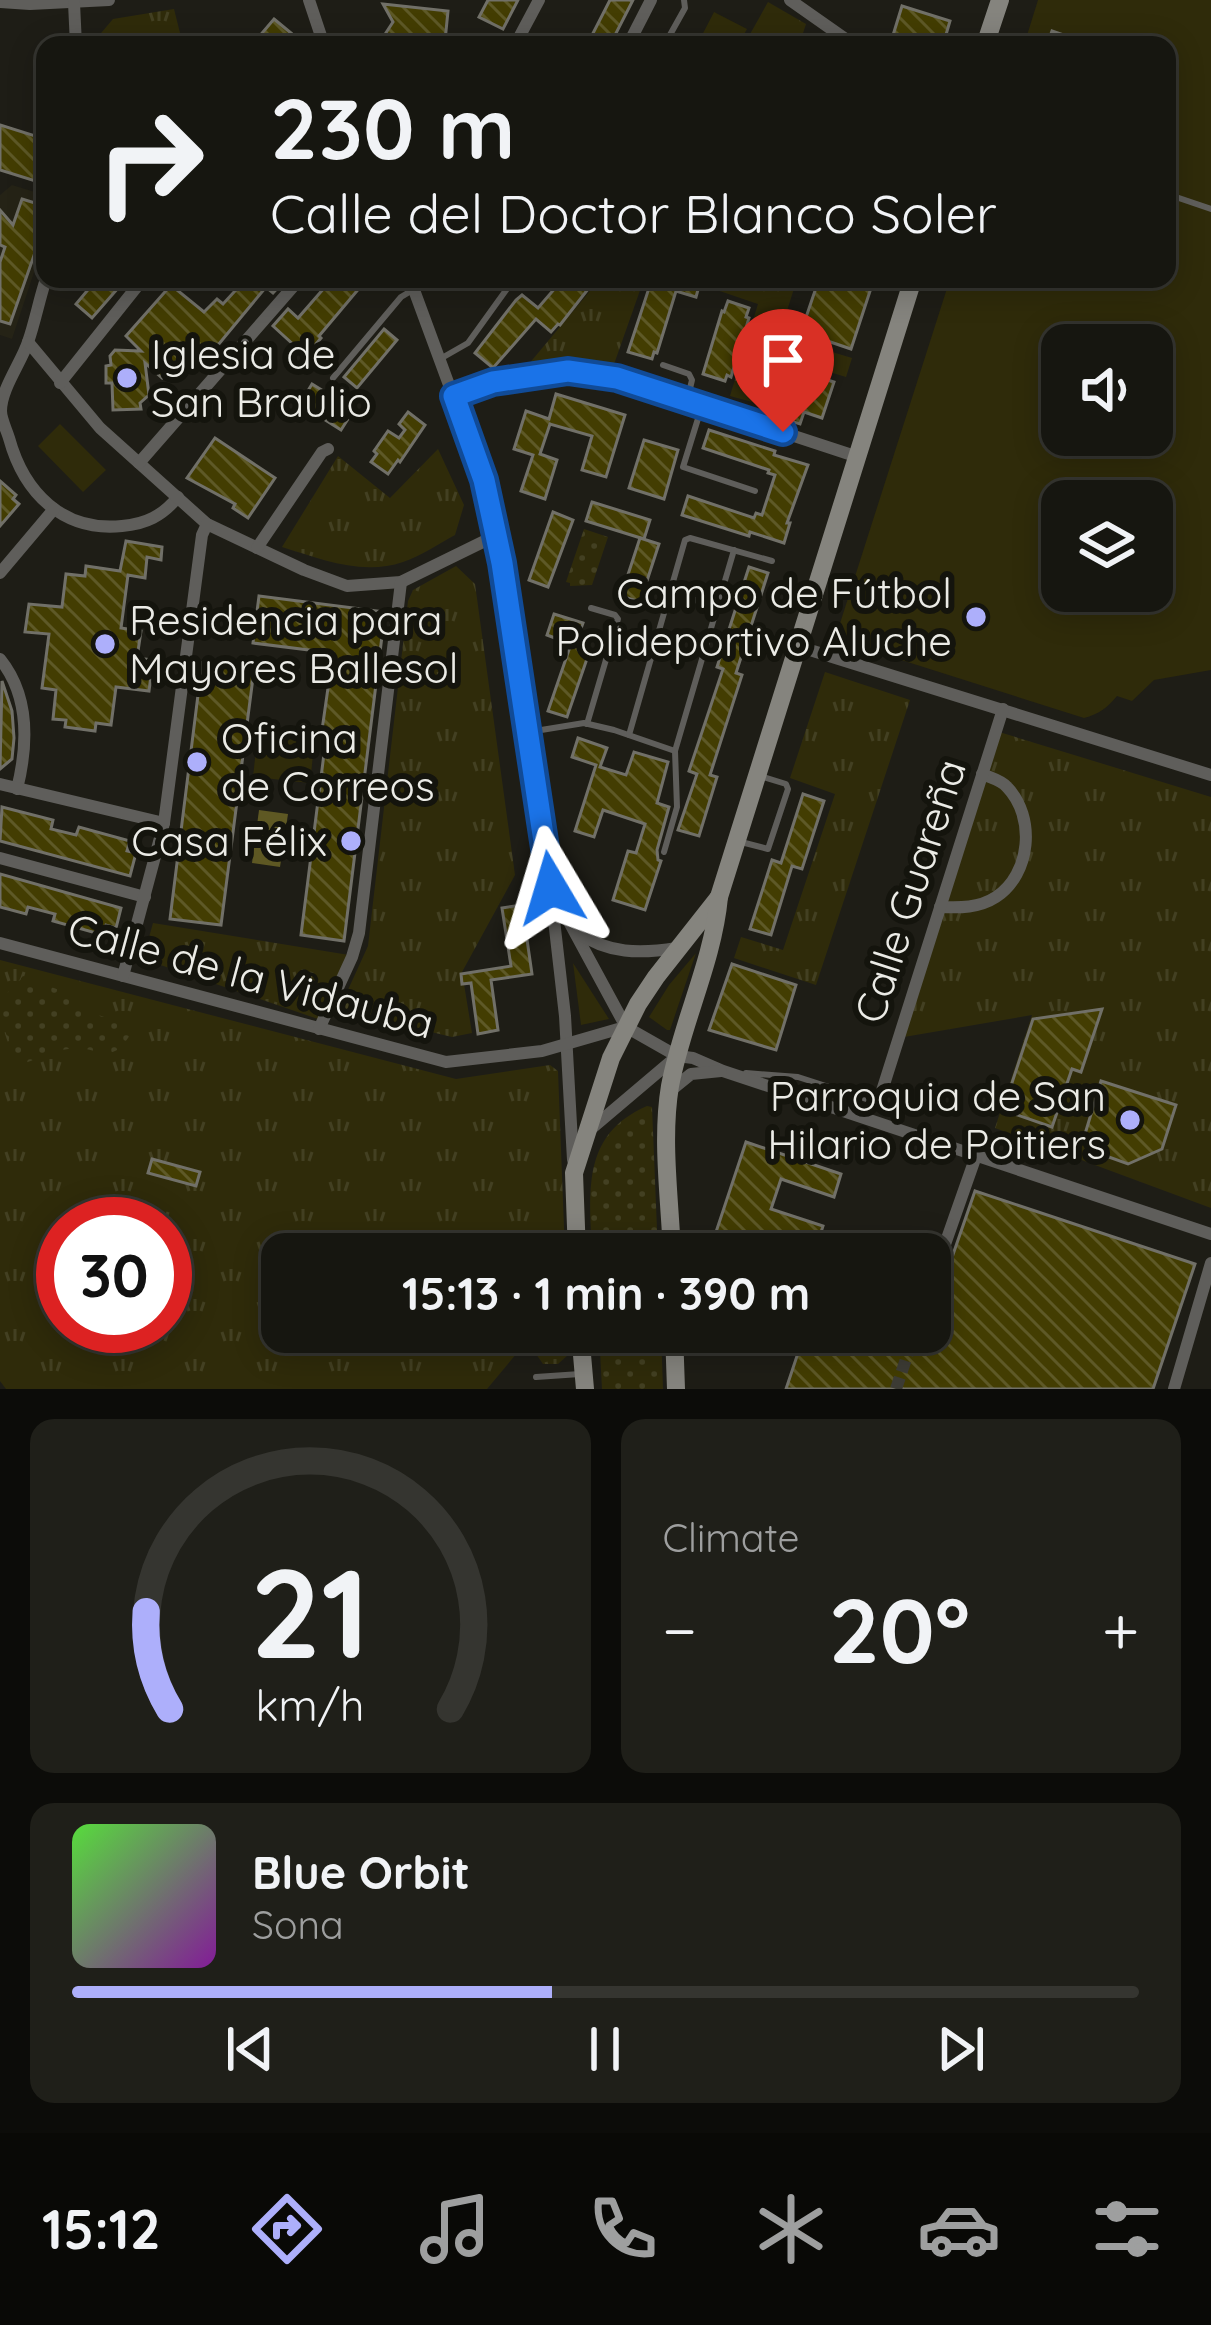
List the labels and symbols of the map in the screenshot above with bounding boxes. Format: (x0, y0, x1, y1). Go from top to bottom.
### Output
pin (732, 309, 834, 432)
place label: Iglesia de San Braulio (151, 327, 372, 428)
marker: Iglesia de San Braulio (114, 365, 140, 391)
place label: Campo de Fútbol Polideportivo Aluche (555, 566, 952, 667)
place label: Residencia para Mayores Ballesol (129, 593, 459, 694)
marker: Campo de Fútbol Polideportivo Aluche (963, 604, 989, 630)
marker: Residencia para Mayores Ballesol (92, 631, 118, 657)
place label: Oficina de Correos (221, 711, 435, 812)
marker: Oficina de Correos (184, 749, 210, 775)
street label: Calle Guareña (842, 752, 977, 1029)
place label: Casa Félix (131, 814, 327, 867)
position arrow (488, 825, 614, 951)
marker: Casa Félix (338, 828, 364, 854)
street label: Calle de la Vidauba (62, 901, 440, 1050)
place label: Parroquia de San Hilario de Poitiers (767, 1069, 1106, 1170)
marker: Parroquia de San Hilario de Poitiers (1117, 1107, 1143, 1133)
speed limit sign: 30 (36, 1197, 192, 1353)

